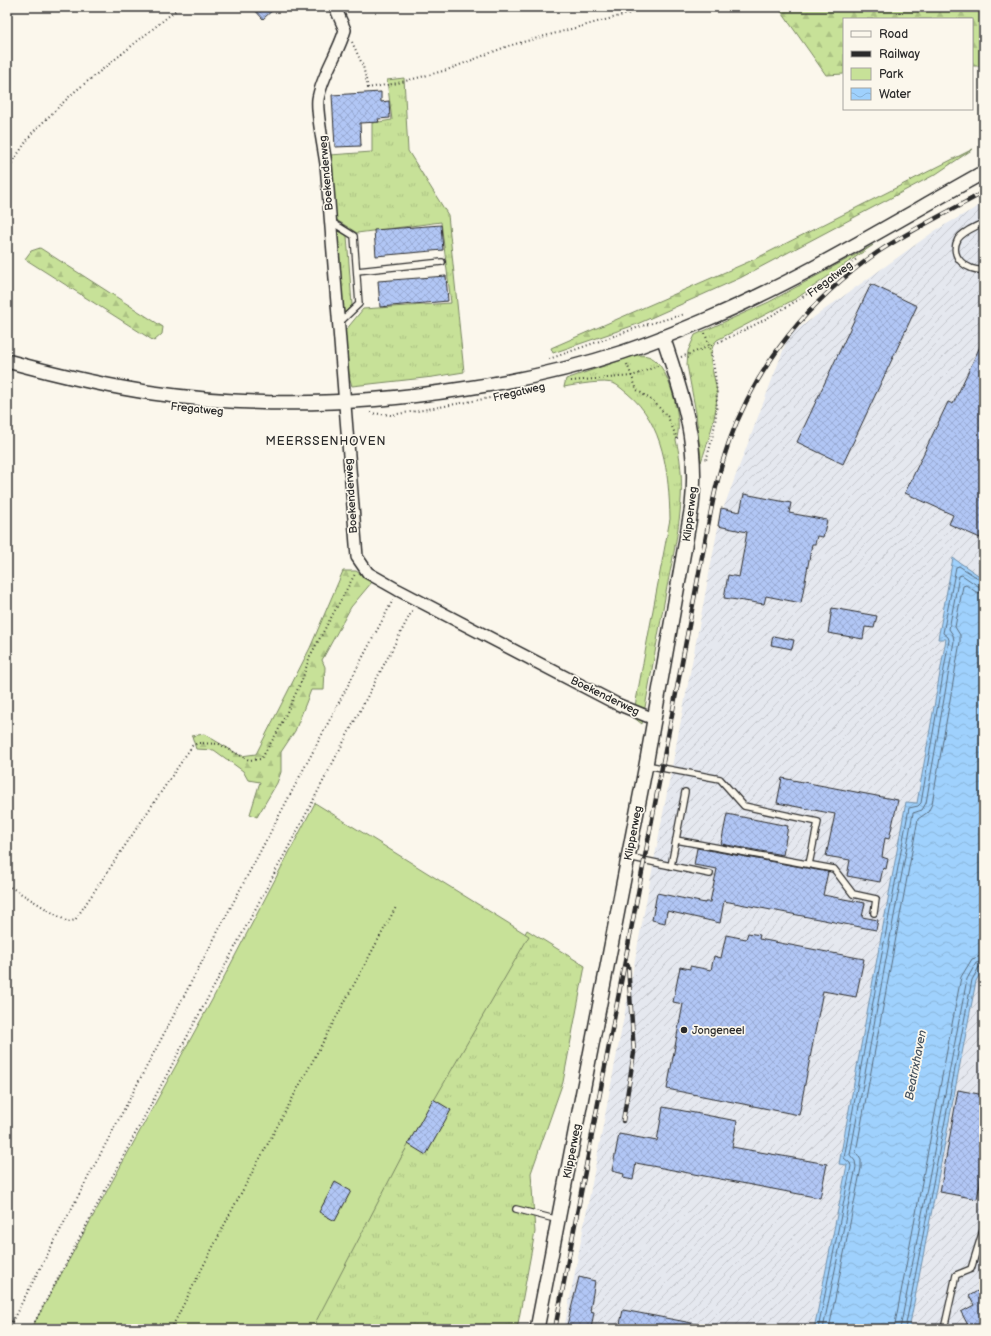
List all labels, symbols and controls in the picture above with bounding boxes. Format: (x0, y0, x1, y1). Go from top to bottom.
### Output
legend (843, 18, 973, 110)
text: Road (879, 27, 908, 42)
text: Railway (879, 47, 921, 62)
text: Park (879, 67, 903, 82)
text: Water (879, 87, 911, 102)
street label: Boekenderweg (316, 135, 336, 211)
street label: Fregatweg (805, 258, 855, 300)
street label: Fregatweg (492, 380, 546, 404)
street label: Fregatweg (170, 400, 224, 418)
district label: MEERSSENHOVEN (265, 434, 387, 449)
street label: Boekenderweg (342, 458, 360, 534)
street label: Klipperweg (680, 486, 700, 542)
street label: Boekenderweg (568, 674, 642, 718)
street label: Klipperweg (621, 804, 645, 862)
place label: Jongeneel (692, 1024, 745, 1037)
marker: Jongeneel (679, 1025, 689, 1035)
water label: Beatrixhaven (902, 1028, 930, 1101)
street label: Klipperweg (560, 1122, 584, 1180)

